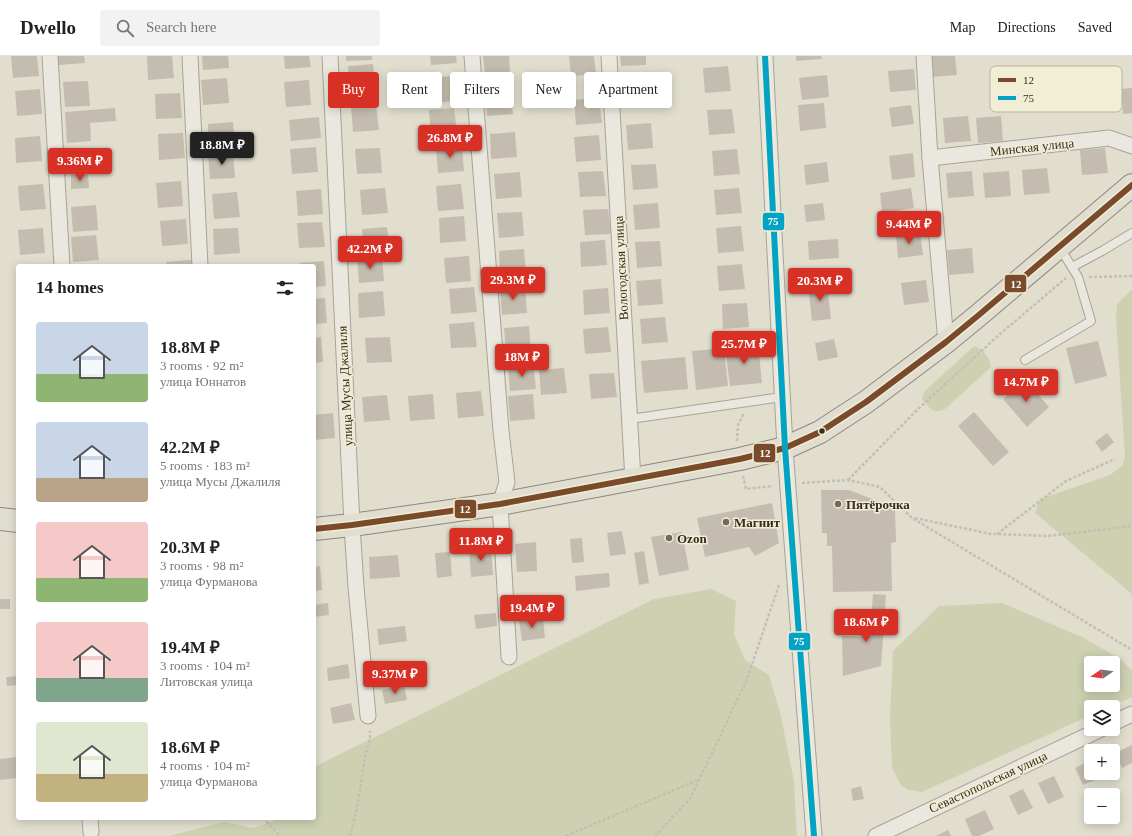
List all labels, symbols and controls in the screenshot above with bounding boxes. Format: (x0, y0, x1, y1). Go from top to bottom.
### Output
search box (100, 10, 380, 46)
text: Dwello (20, 17, 76, 38)
icon: search (114, 17, 136, 39)
text: Search here (146, 19, 216, 35)
text: Map (950, 20, 975, 35)
text: Directions (997, 20, 1056, 35)
text: Saved (1078, 20, 1112, 35)
legend (990, 66, 1122, 112)
chip: Buy (328, 72, 379, 108)
chip: Rent (387, 72, 442, 108)
chip: Filters (450, 72, 514, 108)
chip: New (522, 72, 576, 108)
chip: Apartment (584, 72, 672, 108)
text: 12 (1023, 74, 1034, 86)
text: 75 (1023, 92, 1035, 104)
pin: 26.8M ₽ (413, 125, 487, 159)
text: 26.8M ₽ (427, 130, 473, 145)
pin: 18.8M ₽ (185, 132, 259, 166)
street label: Минская улица (989, 135, 1075, 159)
text: 18.8M ₽ (199, 137, 245, 152)
pin: 9.36M ₽ (43, 148, 117, 182)
text: 9.36M ₽ (57, 153, 103, 168)
pin: 9.44M ₽ (872, 211, 946, 245)
line badge: 75 (762, 212, 785, 231)
street label: Вологодская улица (611, 215, 631, 321)
text: 75 (768, 215, 779, 227)
text: 9.44M ₽ (886, 216, 932, 231)
pin: 42.2M ₽ (333, 236, 407, 270)
text: 42.2M ₽ (347, 241, 393, 256)
pin: 29.3M ₽ (476, 267, 550, 301)
pin: 20.3M ₽ (783, 268, 857, 302)
text: 29.3M ₽ (490, 272, 536, 287)
text: 20.3M ₽ (797, 273, 843, 288)
line badge: 12 (1004, 274, 1027, 293)
icon: filters (274, 277, 296, 299)
text: 14 homes (36, 278, 104, 297)
text: 12 (1011, 278, 1022, 290)
street label: улица Мусы Джалиля (334, 325, 356, 447)
pin: 25.7M ₽ (707, 331, 781, 365)
text: 25.7M ₽ (721, 336, 767, 351)
icon: home (68, 338, 116, 386)
text: 18.8M ₽ (160, 338, 220, 357)
pin: 18M ₽ (494, 344, 550, 378)
text: 18M ₽ (504, 349, 540, 364)
text: 3 rooms · 92 m² (160, 358, 243, 373)
pin: 14.7M ₽ (989, 369, 1063, 403)
text: улица Юннатов (160, 374, 246, 389)
text: 14.7M ₽ (1003, 374, 1049, 389)
unlabelled marker (817, 426, 827, 436)
icon: home (68, 438, 116, 486)
text: 42.2M ₽ (160, 438, 220, 457)
line badge: 12 (753, 443, 776, 463)
text: 12 (760, 447, 771, 459)
text: 5 rooms · 183 m² (160, 458, 250, 473)
text: улица Мусы Джалиля (160, 474, 281, 489)
place label: Пятёрочка (846, 497, 910, 512)
line badge: 12 (454, 499, 477, 519)
marker: Пятёрочка (833, 499, 843, 509)
text: 12 (460, 503, 471, 515)
place label: Магнит (734, 515, 781, 530)
marker: Магнит (721, 517, 731, 527)
pin: 11.8M ₽ (444, 528, 518, 562)
place label: Ozon (677, 531, 707, 546)
text: 11.8M ₽ (458, 533, 504, 548)
marker: Ozon (664, 533, 674, 543)
icon: home (68, 538, 116, 586)
text: 20.3M ₽ (160, 538, 220, 557)
text: 3 rooms · 98 m² (160, 558, 243, 573)
text: улица Фурманова (160, 574, 258, 589)
pin: 19.4M ₽ (495, 595, 569, 629)
text: 19.4M ₽ (509, 600, 555, 615)
pin: 18.6M ₽ (829, 609, 903, 643)
text: 18.6M ₽ (843, 614, 889, 629)
line badge: 75 (788, 632, 811, 651)
text: 75 (794, 635, 805, 647)
icon: home (68, 638, 116, 686)
text: 19.4M ₽ (160, 638, 220, 657)
north arrow (1084, 656, 1120, 692)
map controls (1084, 656, 1120, 824)
text: 3 rooms · 104 m² (160, 658, 250, 673)
pin: 9.37M ₽ (358, 661, 432, 695)
text: 9.37M ₽ (372, 666, 418, 681)
text: Литовская улица (160, 674, 253, 689)
button: layers (1084, 700, 1120, 736)
icon: home (68, 738, 116, 786)
text: 18.6M ₽ (160, 738, 220, 757)
button: + (1084, 744, 1120, 780)
street label: Севастопольская улица (926, 748, 1050, 816)
text: 4 rooms · 104 m² (160, 758, 250, 773)
text: улица Фурманова (160, 774, 258, 789)
button: − (1084, 788, 1120, 824)

